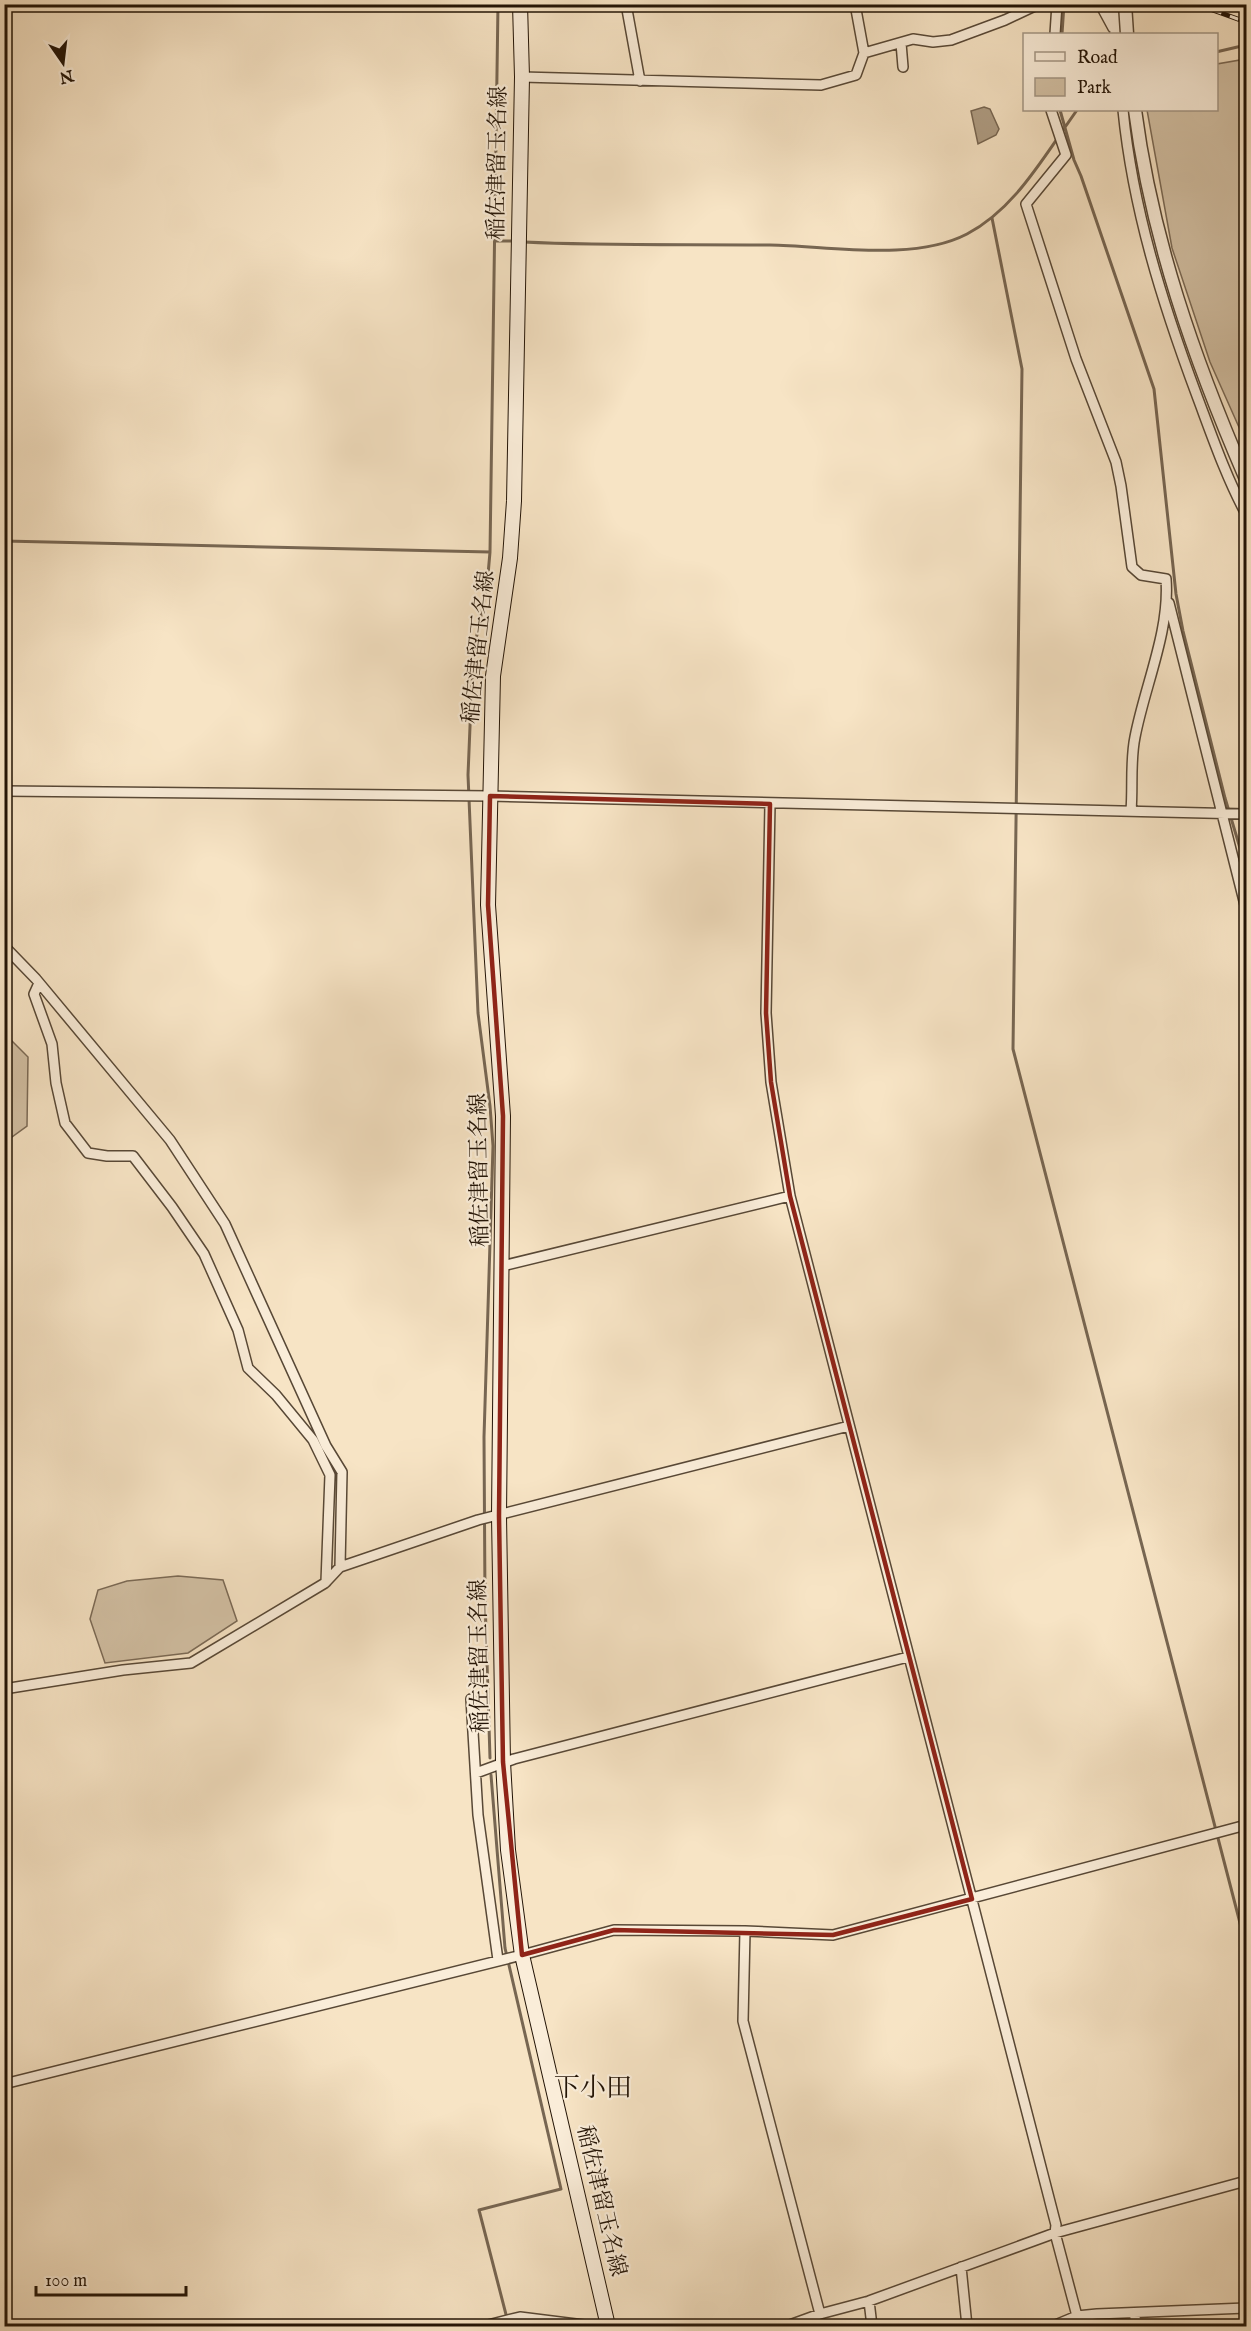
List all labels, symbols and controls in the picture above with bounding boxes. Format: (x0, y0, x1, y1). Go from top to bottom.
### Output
north arrow (33, 33, 93, 93)
legend (1023, 33, 1218, 111)
text: Road (1077, 47, 1118, 70)
text: N (57, 64, 76, 87)
text: Park (1077, 77, 1112, 100)
street label: 稲佐津留玉名線 (483, 86, 513, 240)
street label: 稲佐津留玉名線 (457, 569, 501, 725)
street label: 稲佐津留玉名線 (465, 1093, 495, 1247)
street label: 稲佐津留玉名線 (465, 1579, 495, 1733)
district label: 下小田 (554, 2072, 632, 2105)
street label: 稲佐津留玉名線 (570, 2123, 632, 2279)
scale bar (36, 2259, 186, 2297)
text: 100 m (45, 2270, 87, 2293)

